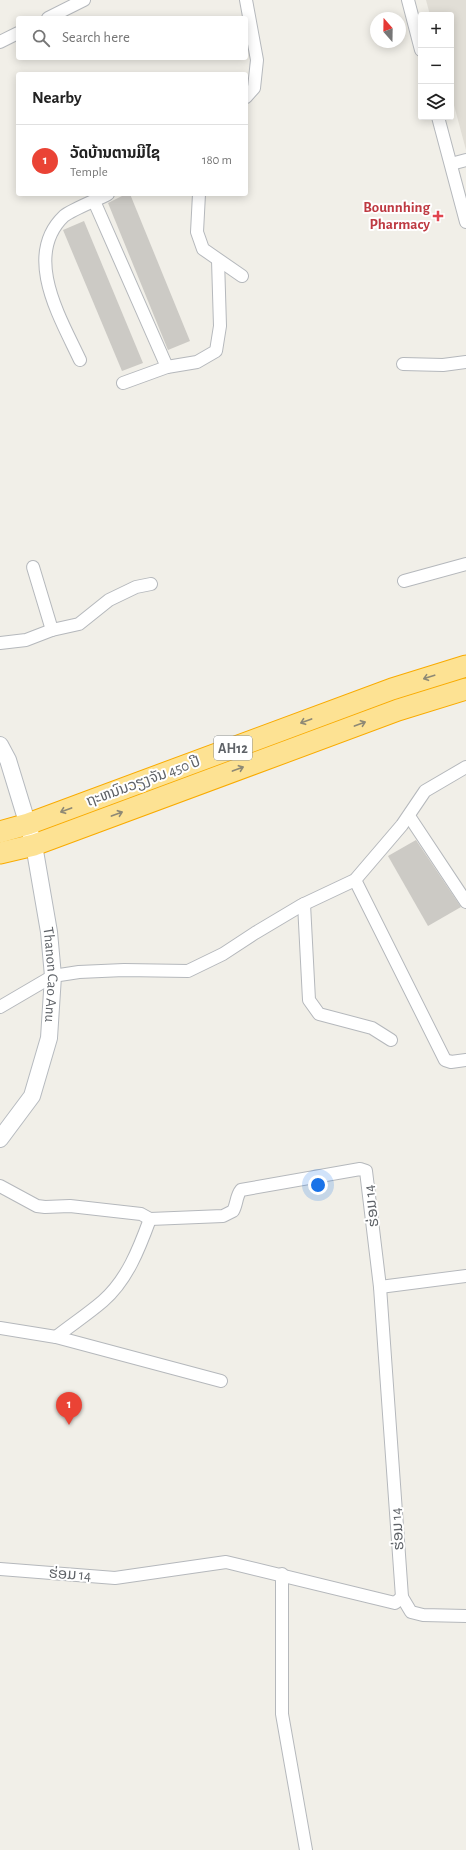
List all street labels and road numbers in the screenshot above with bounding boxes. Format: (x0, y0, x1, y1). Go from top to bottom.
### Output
road number: AH12 (214, 736, 252, 760)
street label: ຖະຫນົນວຽງຈັນ 450 ປີ (84, 753, 203, 811)
street label: Thanon Cao Anu (40, 926, 60, 1023)
street label: ຮ່ອມ 14 (360, 1184, 382, 1228)
street label: ຮ່ອມ 14 (388, 1507, 406, 1551)
street label: ຮ່ອມ 14 (48, 1565, 92, 1583)

